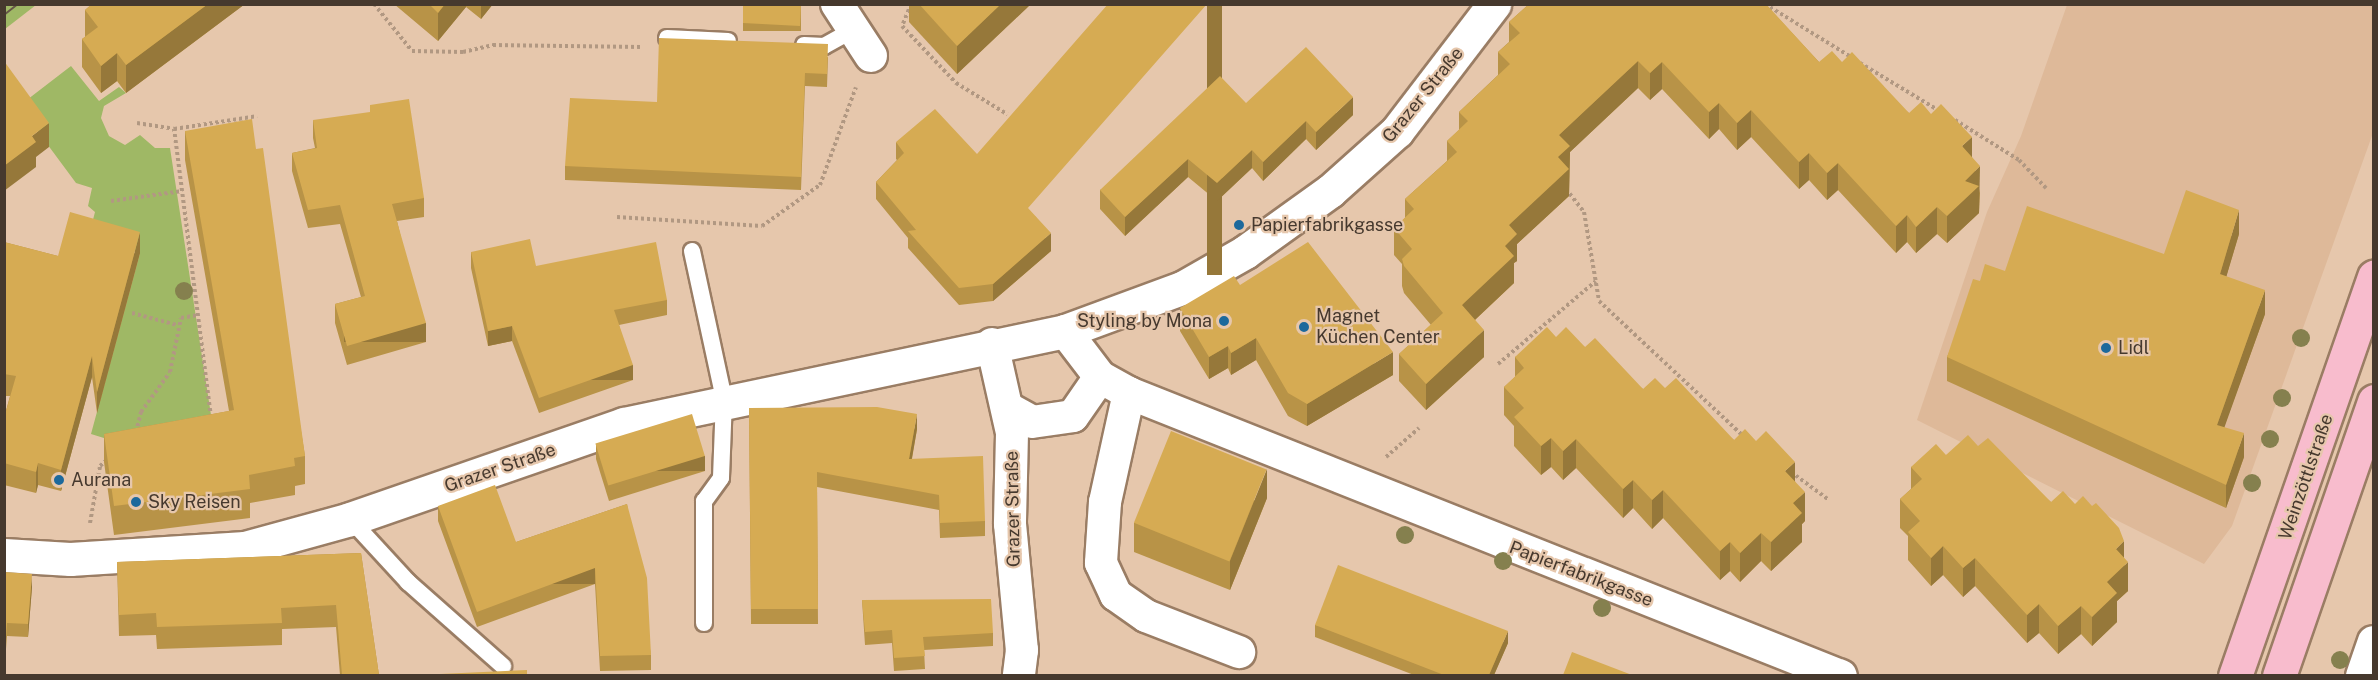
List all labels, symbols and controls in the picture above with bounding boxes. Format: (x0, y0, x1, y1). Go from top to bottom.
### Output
street label: Grazer Straße (1378, 43, 1468, 147)
place label: Papierfabrikgasse (1251, 214, 1403, 236)
marker: Papierfabrikgasse (1232, 218, 1246, 232)
place label: Magnet Küchen Center (1316, 306, 1440, 348)
place label: Styling by Mona (1077, 310, 1212, 332)
marker: Styling by Mona (1217, 314, 1231, 328)
marker: Magnet Küchen Center (1297, 320, 1311, 334)
place label: Lidl (2118, 337, 2149, 359)
marker: Lidl (2099, 341, 2113, 355)
street label: Weinzöttlstraße (2274, 411, 2338, 543)
street label: Grazer Straße (442, 439, 558, 497)
street label: Grazer Straße (1001, 451, 1025, 567)
place label: Aurana (71, 469, 131, 491)
marker: Aurana (52, 473, 66, 487)
place label: Sky Reisen (148, 491, 241, 513)
marker: Sky Reisen (129, 495, 143, 509)
street label: Papierfabrikgasse (1506, 537, 1656, 611)

